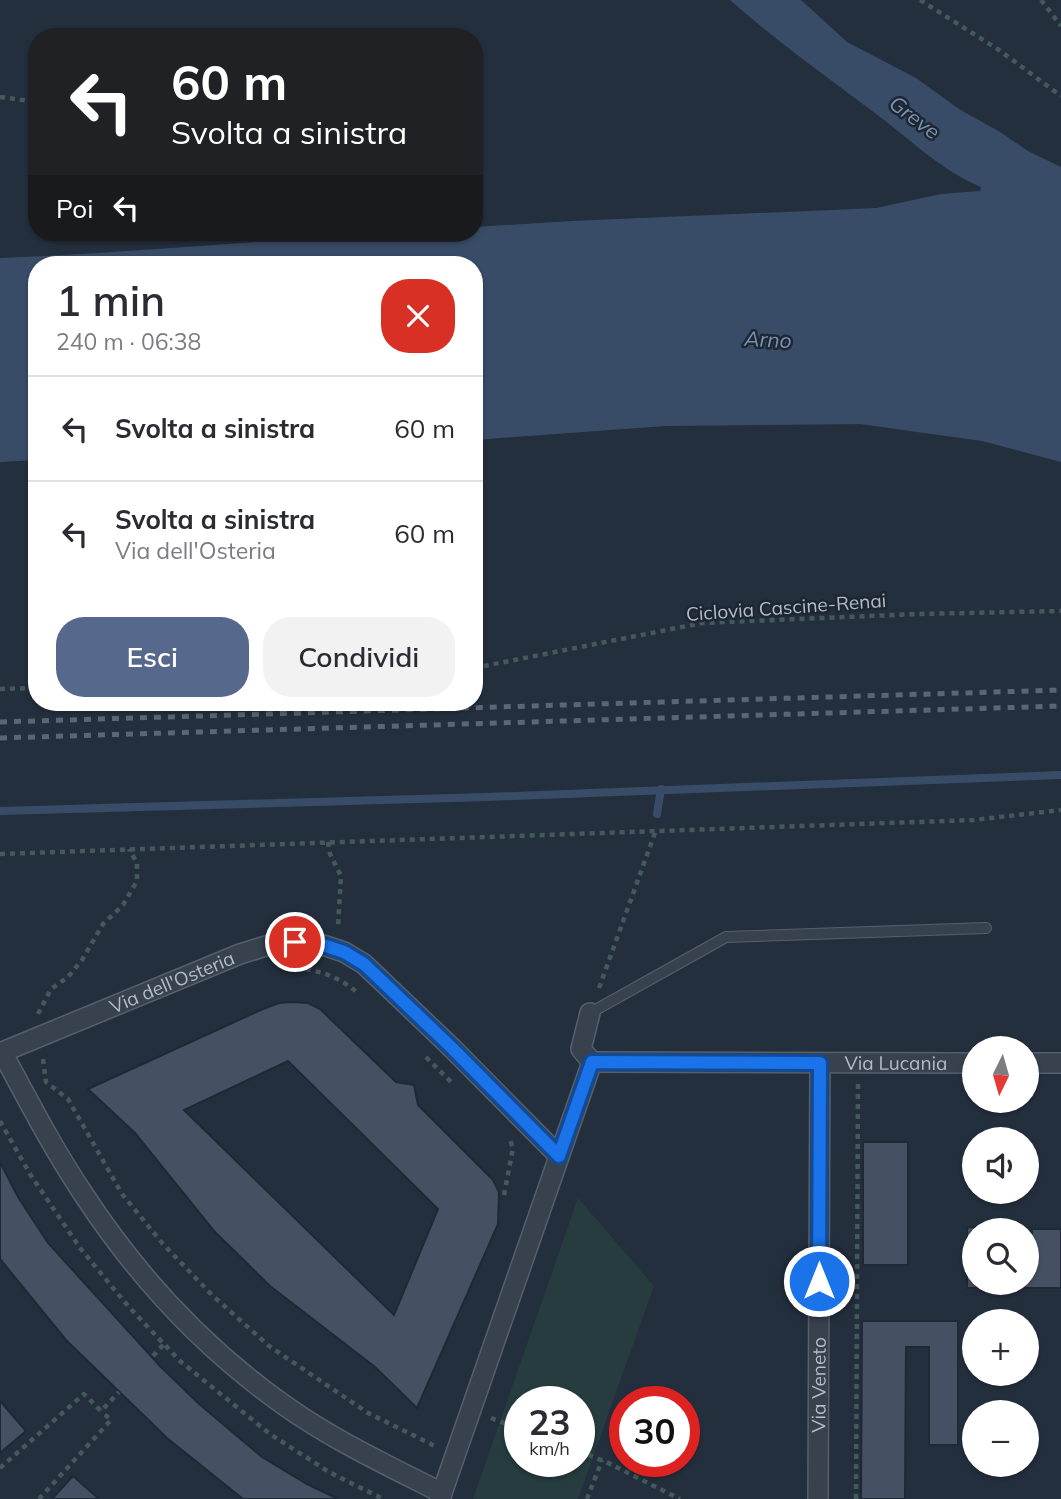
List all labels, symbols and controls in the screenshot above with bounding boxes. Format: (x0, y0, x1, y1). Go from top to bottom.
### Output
text: 60 m (171, 51, 287, 112)
icon: left (56, 56, 147, 147)
water label: Greve (885, 90, 945, 144)
text: Svolta a sinistra (171, 112, 407, 152)
icon: left (107, 189, 145, 227)
text: Poi (56, 192, 93, 225)
text: 1 min (56, 274, 165, 327)
button: close (381, 279, 455, 353)
water label: Arno (743, 325, 792, 353)
text: 240 m · 06:38 (56, 327, 201, 356)
icon: left (56, 410, 94, 448)
text: Svolta a sinistra (115, 412, 315, 445)
text: 60 m (394, 412, 455, 445)
text: Svolta a sinistra (115, 503, 315, 536)
icon: left (56, 515, 94, 553)
text: 60 m (394, 517, 455, 550)
text: Via dell'Osteria (115, 536, 276, 565)
street label: Ciclovia Cascine-Renai (685, 588, 887, 626)
button: Esci (56, 617, 249, 697)
button: Condividi (263, 617, 455, 697)
pin (265, 912, 325, 972)
icon: arrive (276, 923, 314, 961)
street label: Via dell'Osteria (106, 946, 238, 1019)
north arrow (962, 1036, 1040, 1113)
map controls (962, 1036, 1039, 1477)
street label: Via Lucania (844, 1051, 948, 1075)
button: sound (962, 1127, 1039, 1204)
button: search (962, 1218, 1039, 1295)
position arrow (782, 1244, 856, 1318)
button: + (962, 1309, 1039, 1386)
street label: Via Veneto (806, 1337, 831, 1433)
speed limit sign: 30 (609, 1386, 700, 1477)
text: 23 (528, 1400, 571, 1444)
button: − (962, 1400, 1039, 1477)
text: km/h (529, 1437, 570, 1460)

